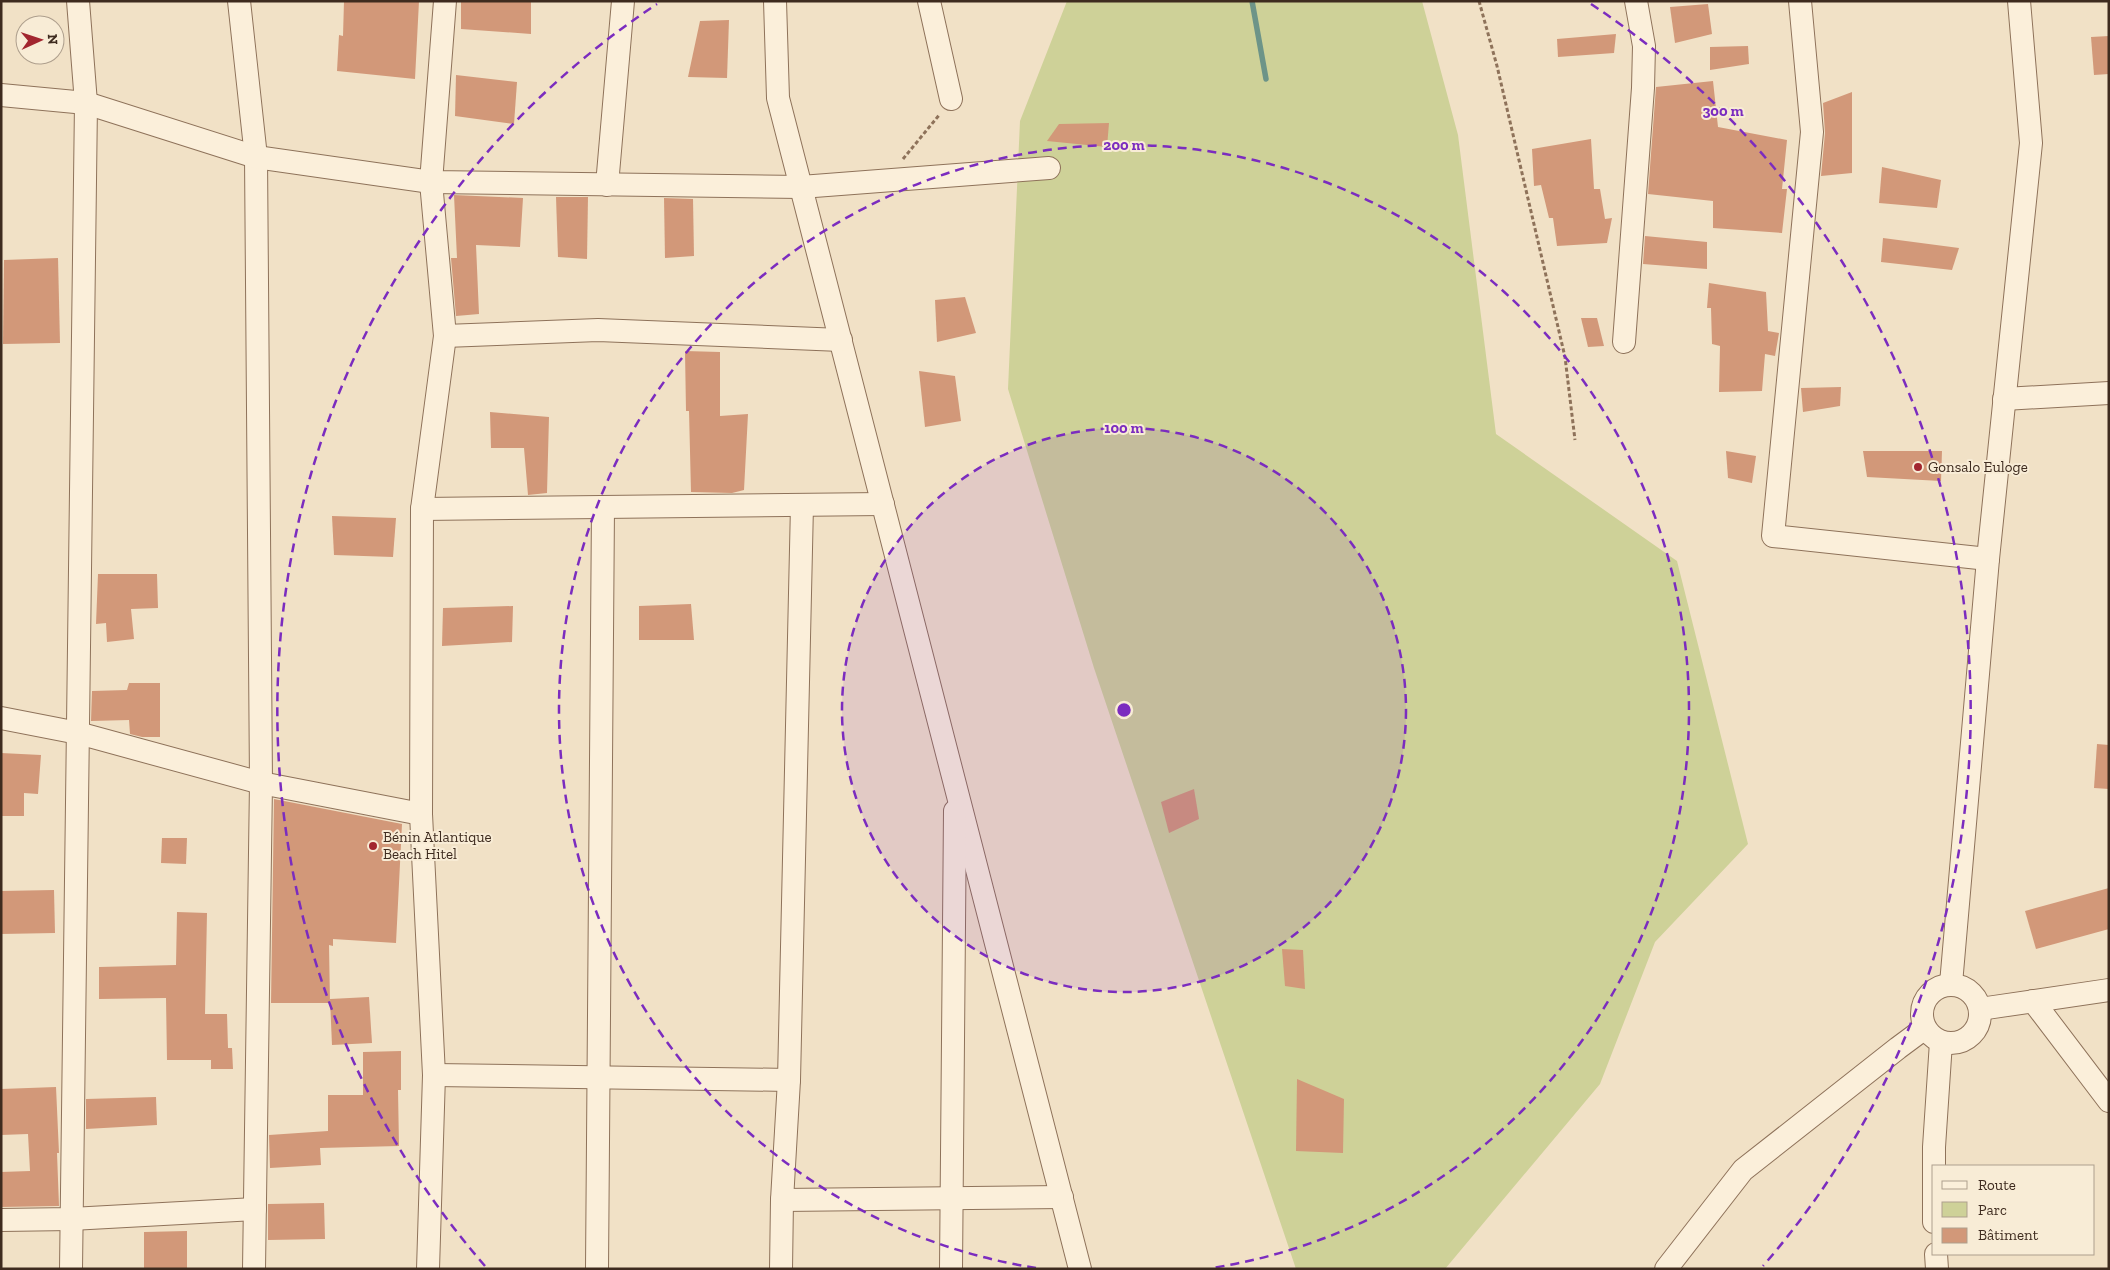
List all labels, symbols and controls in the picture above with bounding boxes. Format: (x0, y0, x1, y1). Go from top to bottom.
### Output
north arrow (15, 15, 65, 65)
text: N (44, 34, 61, 45)
text: 300 m (1702, 102, 1744, 120)
text: 200 m (1103, 136, 1145, 154)
text: 100 m (1104, 419, 1144, 437)
place label: Gonsalo Euloge (1928, 458, 2028, 476)
marker: Gonsalo Euloge (1912, 461, 1924, 473)
centre of rings (1115, 701, 1133, 719)
place label: Bénin Atlantique Beach Hitel (383, 828, 492, 863)
marker: Bénin Atlantique Beach Hitel (367, 840, 379, 852)
legend (1932, 1165, 2095, 1255)
text: Route (1978, 1176, 2016, 1194)
text: Parc (1978, 1201, 2007, 1219)
text: Bâtiment (1978, 1226, 2039, 1244)

